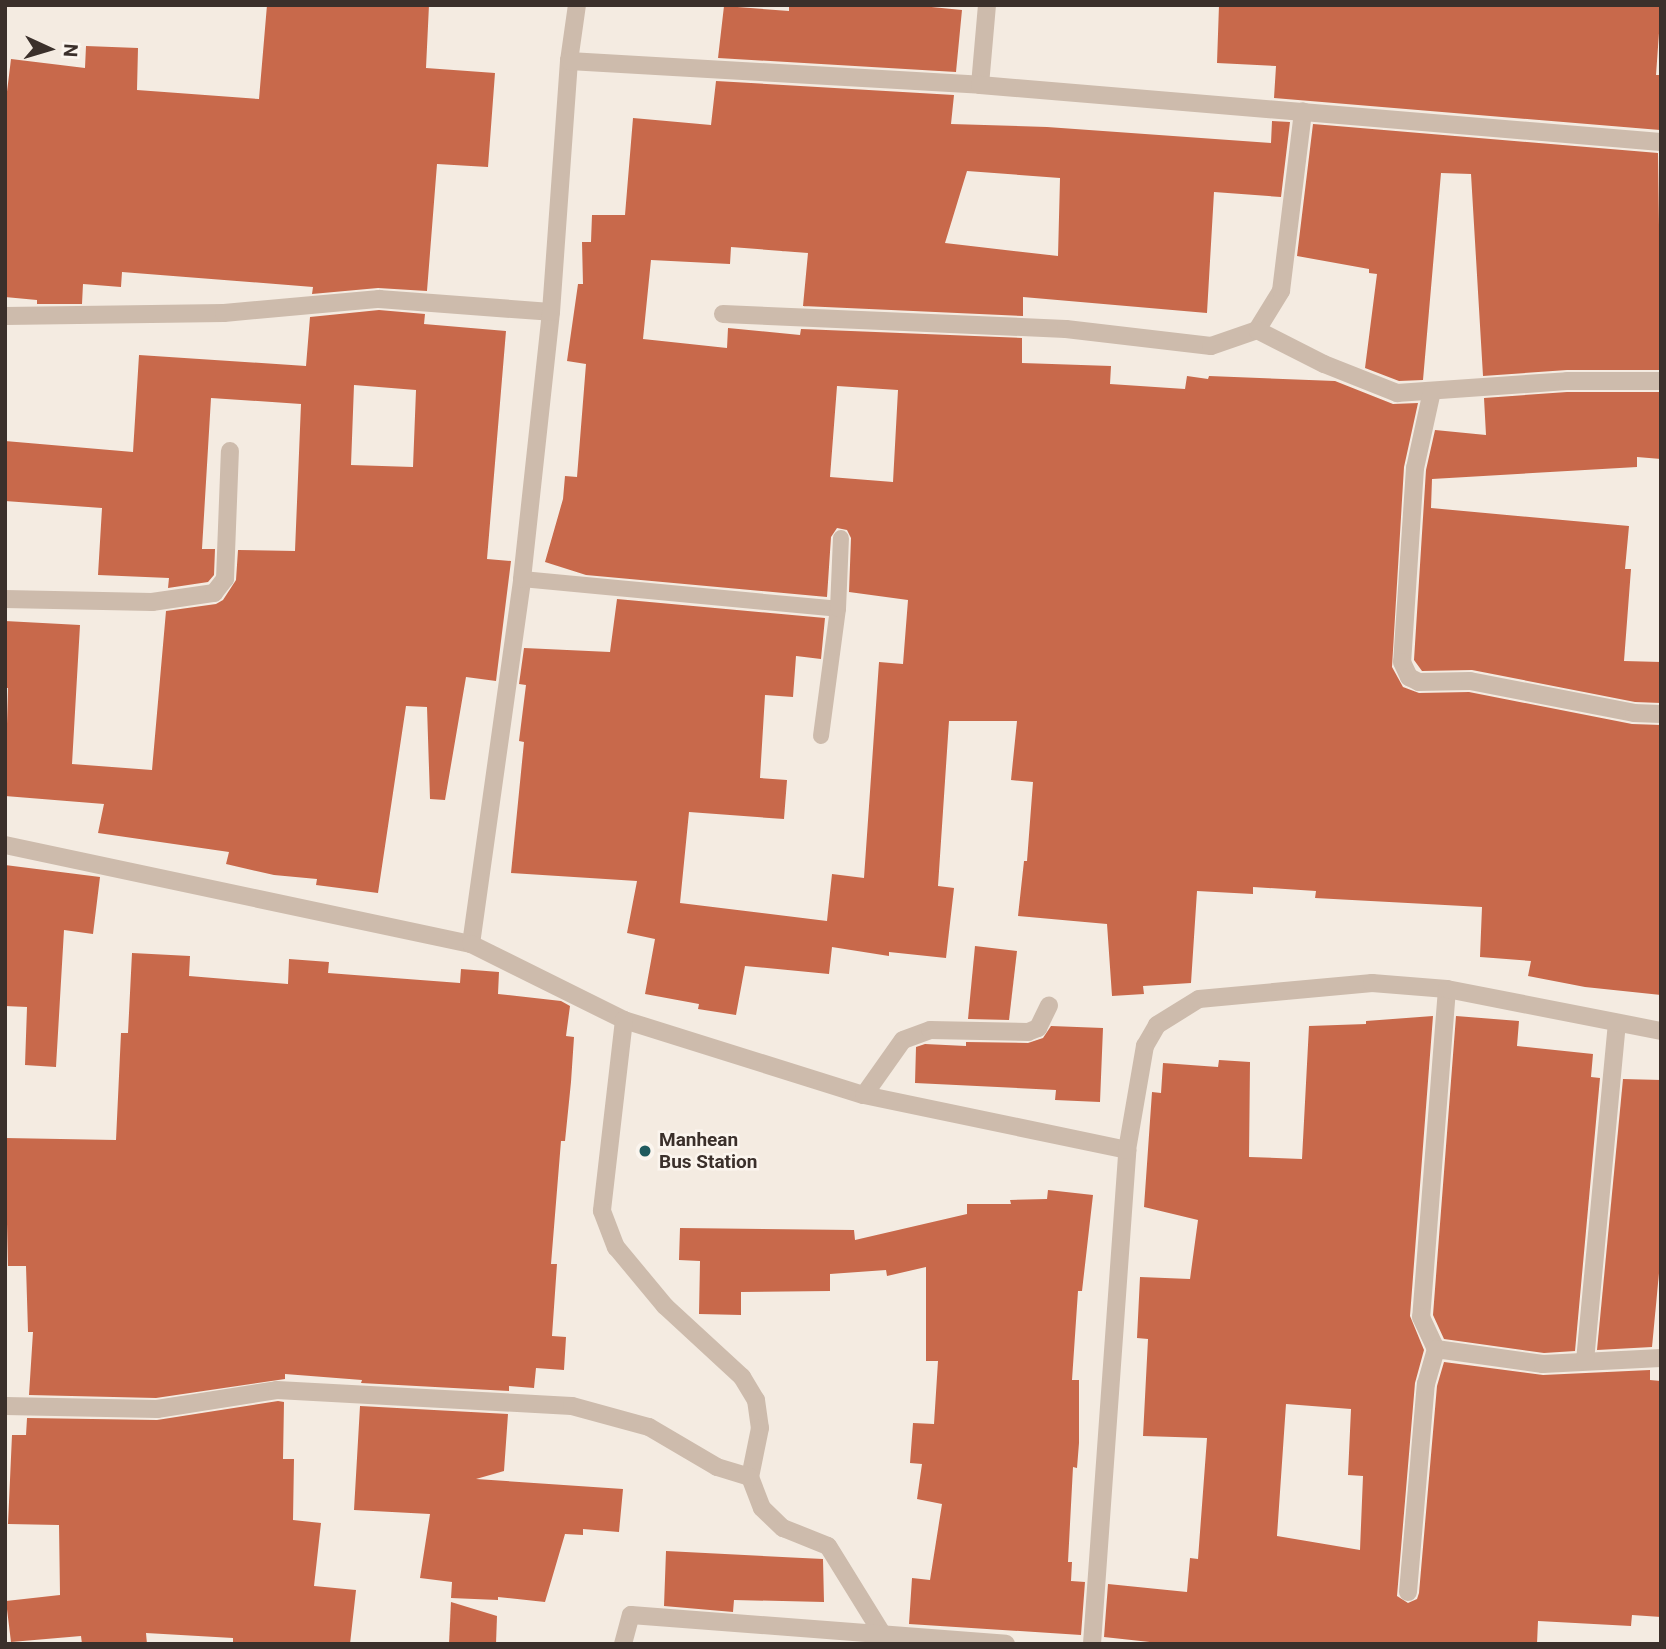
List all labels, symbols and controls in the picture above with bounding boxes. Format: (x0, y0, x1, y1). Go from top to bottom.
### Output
north arrow (14, 14, 84, 84)
text: N (59, 43, 82, 58)
place label: Manhean Bus Station (659, 1129, 757, 1173)
marker: Manhean Bus Station (637, 1143, 653, 1159)

